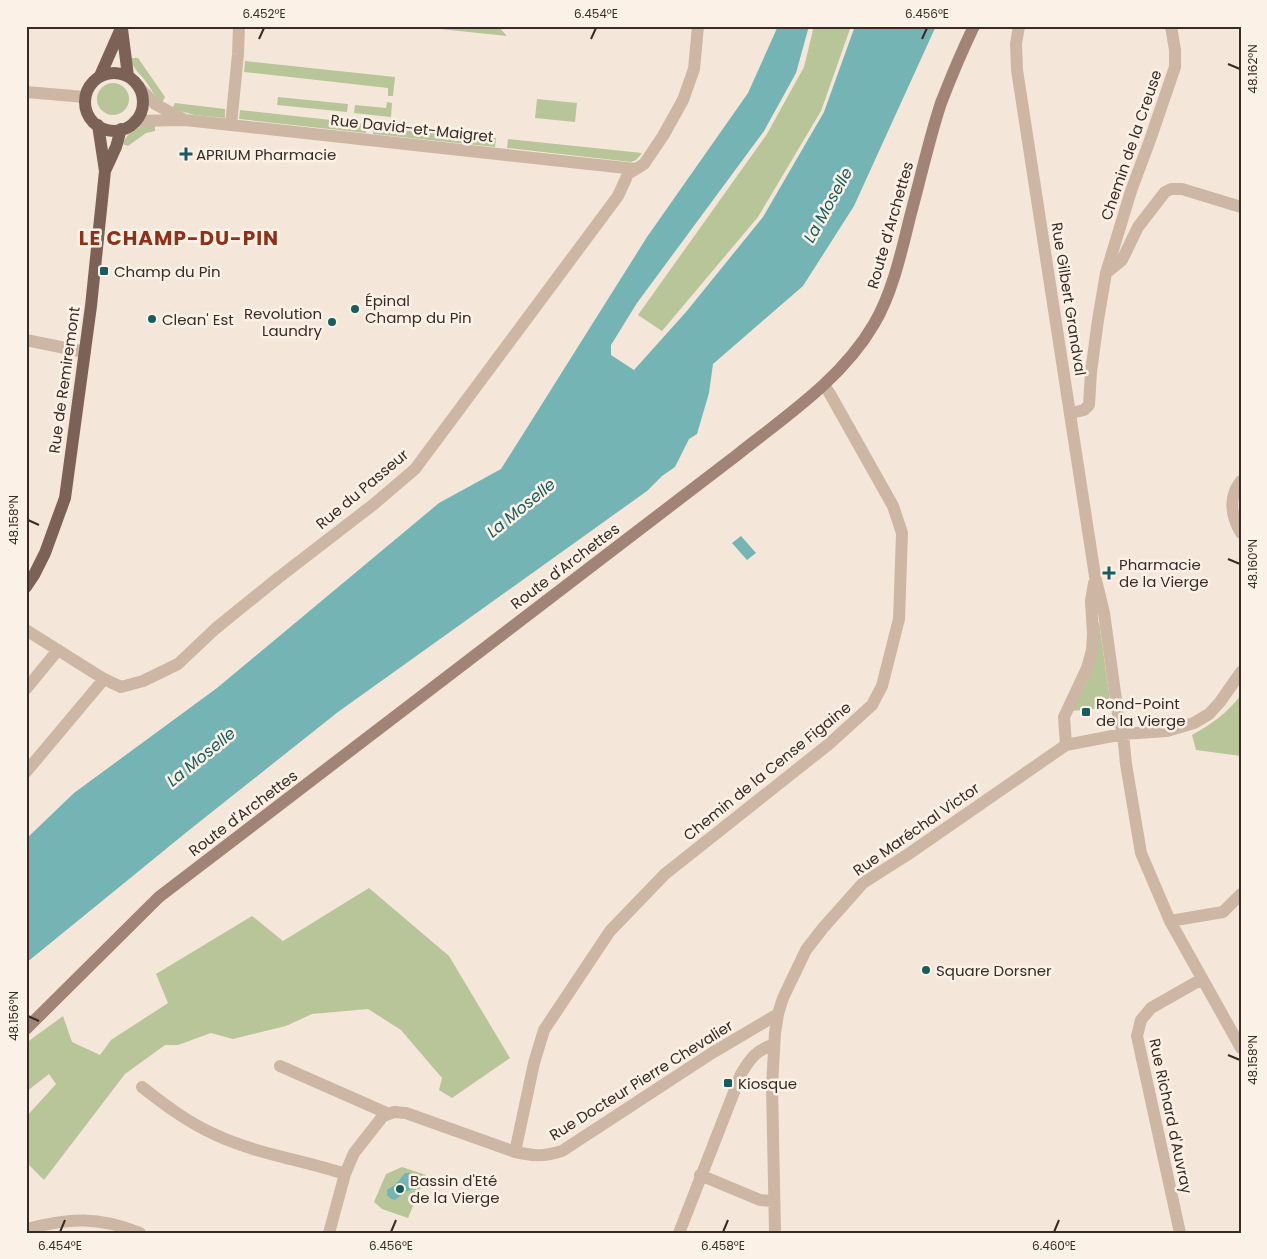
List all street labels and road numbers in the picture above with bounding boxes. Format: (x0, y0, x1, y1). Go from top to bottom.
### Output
street label: Chemin de la Creuse (1095, 67, 1167, 223)
street label: Rue David-et-Maigret (330, 109, 494, 147)
street label: Route d'Archettes (862, 159, 918, 291)
street label: Rue Gilbert Grandval (1047, 221, 1091, 377)
street label: Rue de Remiremont (43, 305, 85, 455)
street label: Rue du Passeur (311, 444, 413, 534)
street label: Route d'Archettes (506, 518, 624, 614)
street label: Chemin de la Cense Figaine (679, 697, 855, 845)
street label: Route d'Archettes (184, 765, 302, 861)
street label: Rue Maréchal Victor (848, 777, 984, 881)
street label: Rue Docteur Pierre Chevalier (545, 1015, 737, 1145)
street label: Rue Richard d'Auvray (1144, 1036, 1198, 1196)

